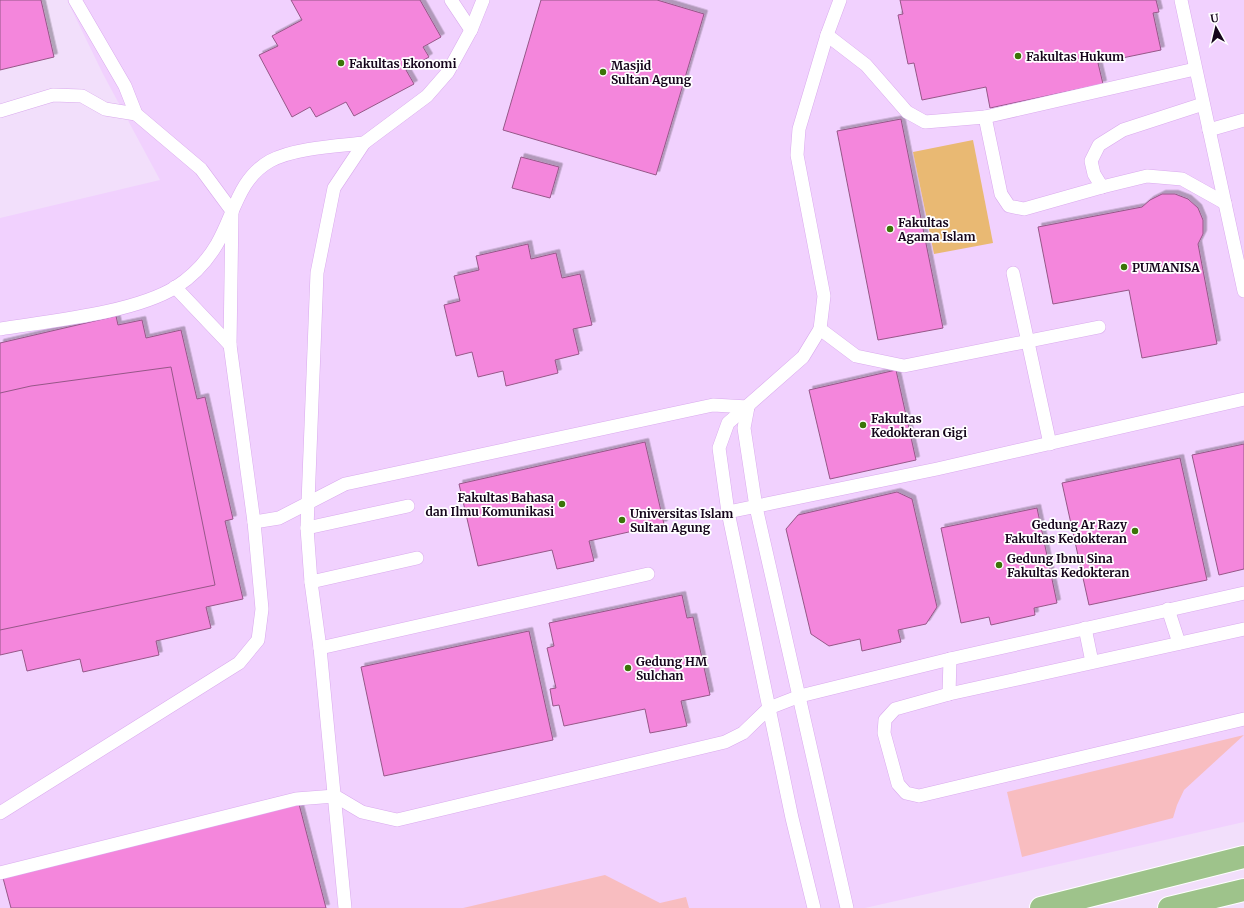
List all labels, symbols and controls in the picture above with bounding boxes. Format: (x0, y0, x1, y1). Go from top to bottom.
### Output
north arrow (1196, 8, 1236, 48)
text: U (1210, 10, 1220, 26)
place label: Fakultas Hukum (1026, 49, 1124, 64)
marker: Fakultas Hukum (1013, 51, 1023, 61)
place label: Fakultas Ekonomi (349, 56, 457, 71)
marker: Fakultas Ekonomi (336, 58, 346, 68)
place label: Masjid Sultan Agung (611, 58, 692, 87)
marker: Masjid Sultan Agung (598, 67, 608, 77)
place label: Fakultas Agama Islam (897, 215, 975, 244)
marker: Fakultas Agama Islam (885, 224, 895, 234)
place label: PUMANISA (1132, 260, 1200, 275)
marker: PUMANISA (1119, 262, 1129, 272)
place label: Fakultas Kedokteran Gigi (871, 411, 967, 440)
marker: Fakultas Kedokteran Gigi (858, 420, 868, 430)
place label: Fakultas Bahasa dan Ilmu Komunikasi (425, 490, 554, 519)
marker: Fakultas Bahasa dan Ilmu Komunikasi (557, 499, 567, 509)
place label: Universitas Islam Sultan Agung (630, 506, 733, 535)
marker: Universitas Islam Sultan Agung (617, 515, 627, 525)
place label: Gedung Ar Razy Fakultas Kedokteran (1005, 517, 1128, 546)
marker: Gedung Ar Razy Fakultas Kedokteran (1130, 526, 1140, 536)
place label: Gedung Ibnu Sina Fakultas Kedokteran (1007, 551, 1129, 580)
marker: Gedung Ibnu Sina Fakultas Kedokteran (994, 560, 1004, 570)
place label: Gedung HM Sulchan (636, 654, 708, 683)
marker: Gedung HM Sulchan (623, 663, 633, 673)

